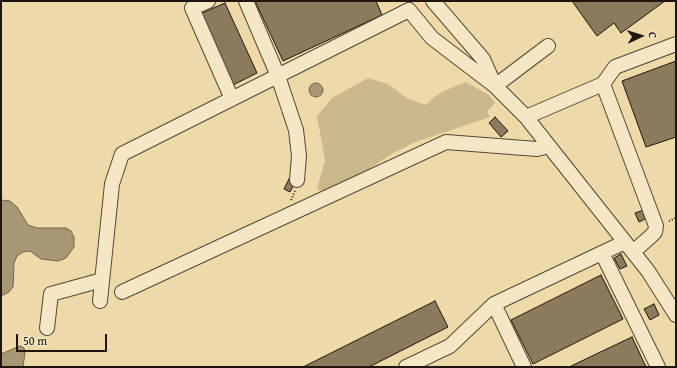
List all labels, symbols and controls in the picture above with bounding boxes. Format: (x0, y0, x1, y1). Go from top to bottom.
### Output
north arrow (621, 16, 661, 56)
text: С (645, 31, 661, 39)
scale bar (18, 326, 109, 352)
text: 50 m (23, 332, 47, 349)

